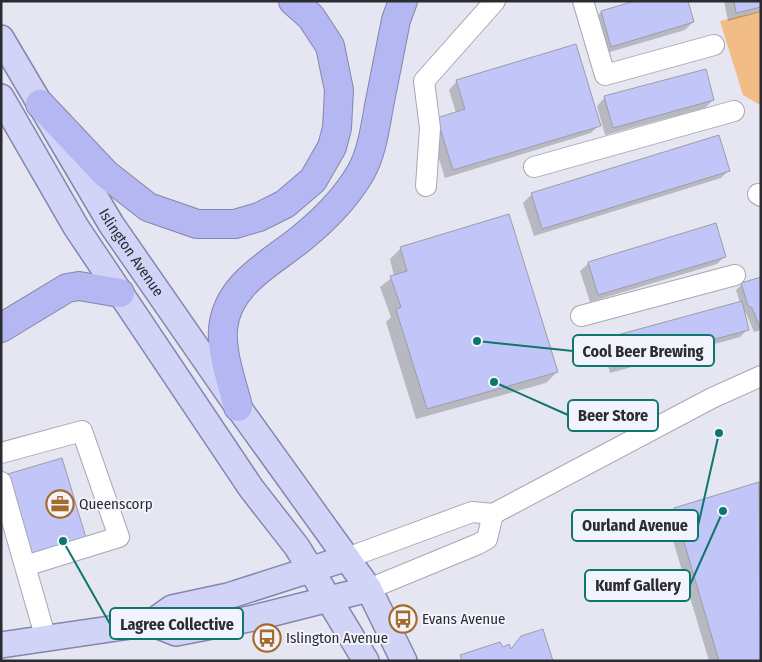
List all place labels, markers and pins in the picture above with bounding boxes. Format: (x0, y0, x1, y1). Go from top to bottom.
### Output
callout: Cool Beer Brewing (573, 335, 714, 366)
callout: Beer Store (568, 400, 658, 431)
office icon: Queenscorp (45, 489, 75, 519)
place label: Queenscorp (79, 495, 153, 513)
callout: Ourland Avenue (572, 510, 698, 541)
callout: Kumf Gallery (585, 570, 690, 601)
bus stop icon: Evans Avenue (388, 604, 418, 634)
callout: Lagree Collective (110, 608, 243, 639)
place label: Evans Avenue (422, 610, 505, 628)
bus stop icon: Islington Avenue (252, 623, 282, 653)
place label: Islington Avenue (286, 629, 388, 647)

